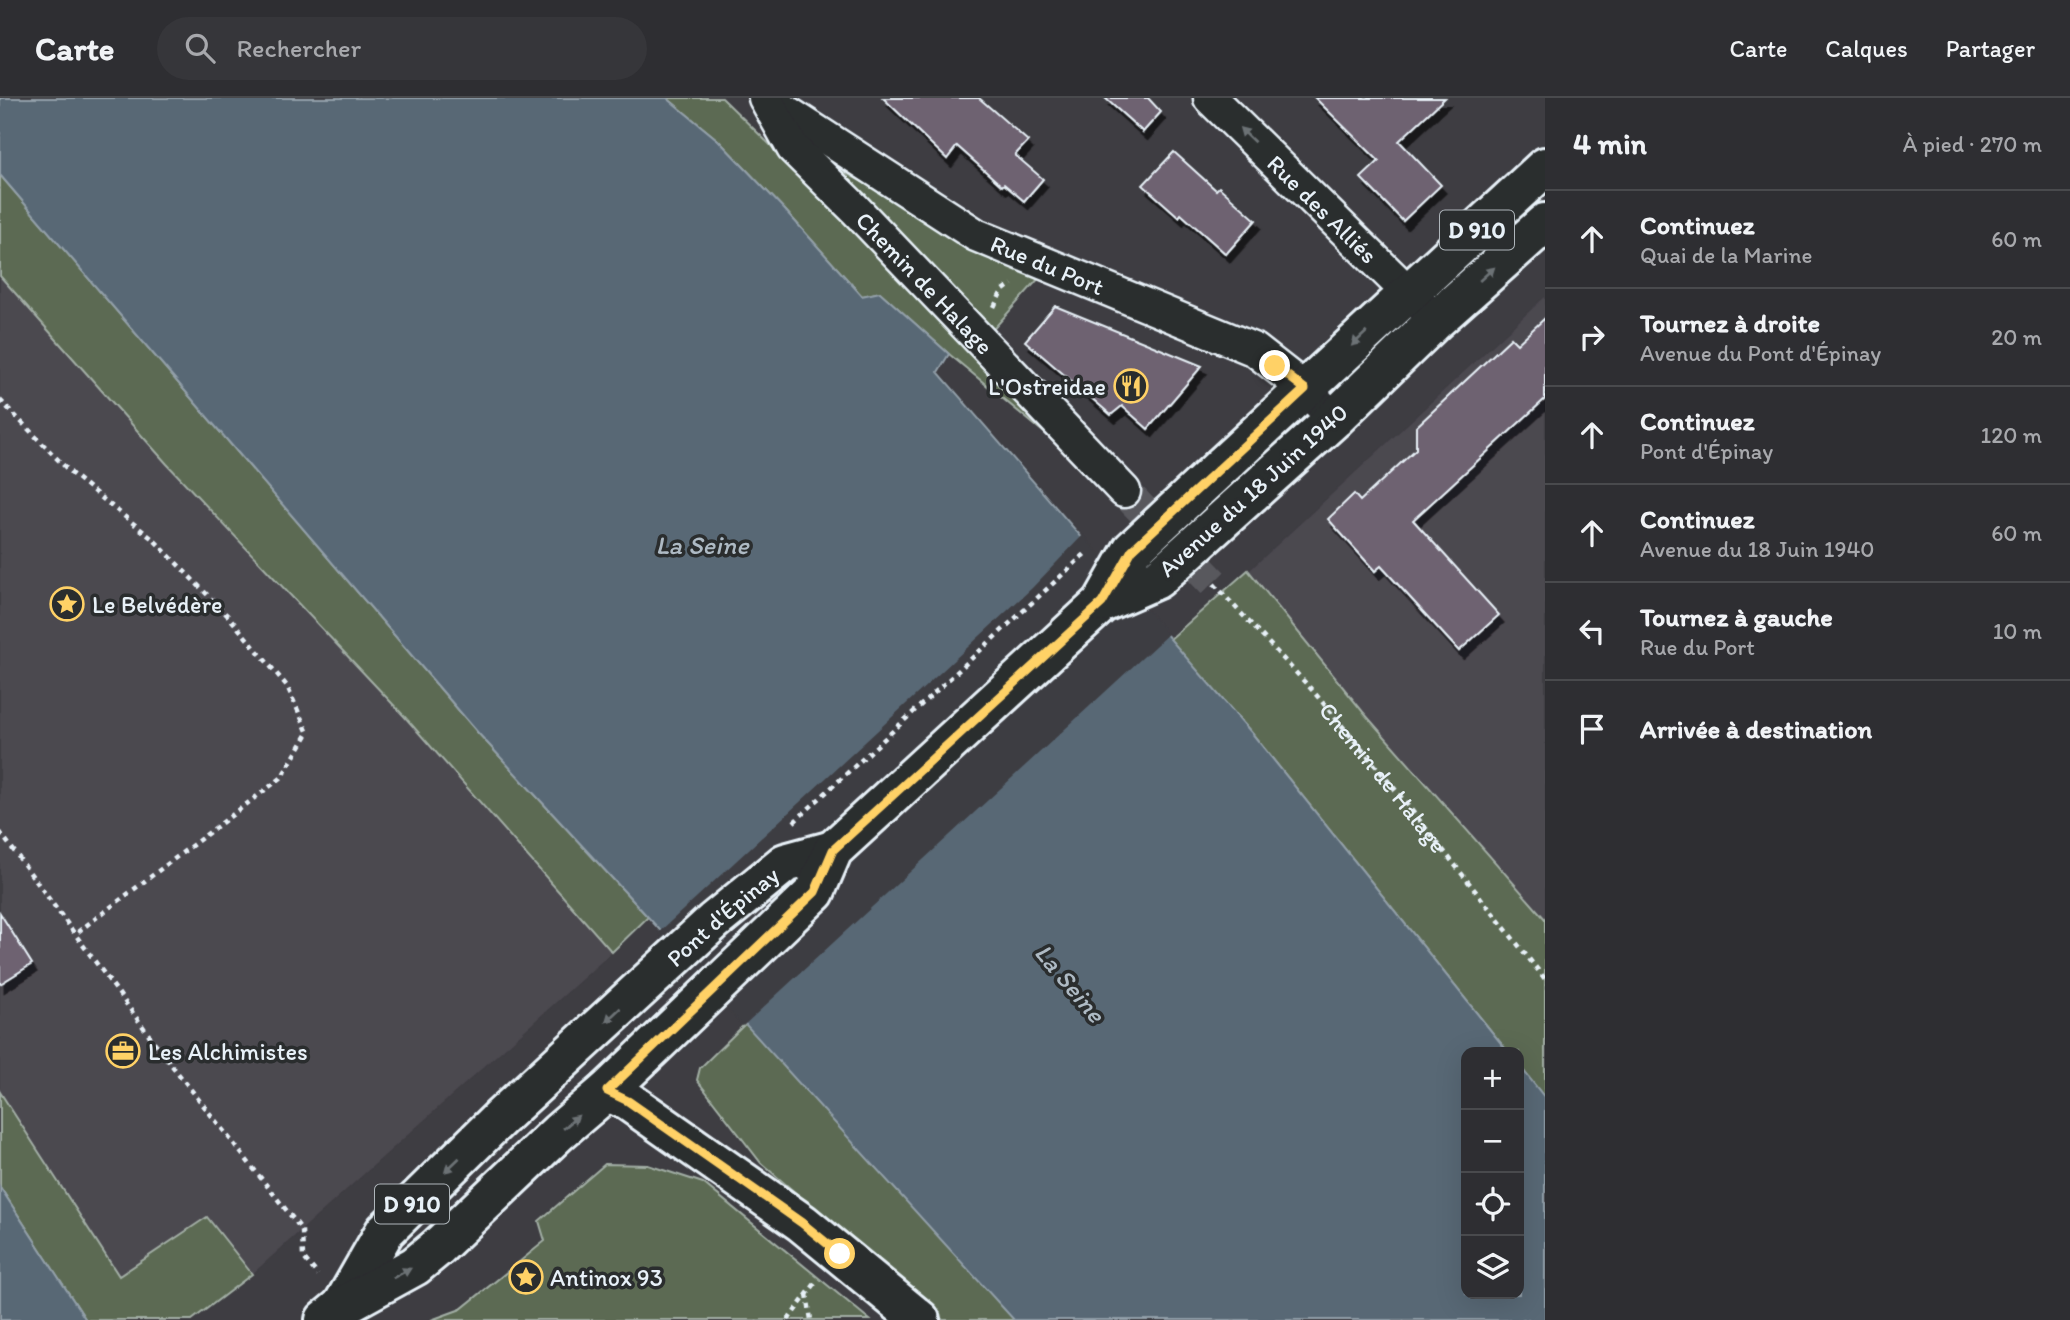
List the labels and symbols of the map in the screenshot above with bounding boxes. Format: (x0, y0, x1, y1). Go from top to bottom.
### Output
one-way arrow (1239, 126, 1256, 143)
street label: Rue des Alliés (1262, 148, 1384, 269)
street label: Chemin de Halage (850, 205, 1000, 360)
road number: D 910 (1440, 211, 1514, 250)
street label: Rue du Port (987, 228, 1109, 301)
one-way arrow (1478, 267, 1495, 283)
one-way arrow (1351, 330, 1368, 346)
route end (1259, 350, 1290, 381)
restaurant icon: L'Ostreidae (1112, 367, 1150, 405)
place label: L'Ostreidae (988, 372, 1106, 401)
street label: Avenue du 18 Juin 1940 (1152, 397, 1354, 583)
water label: La Seine (655, 529, 750, 561)
place icon: Le Belvédère (48, 585, 86, 623)
place label: Le Belvédère (92, 590, 222, 619)
street label: Chemin de Halage (1313, 696, 1454, 858)
street label: Pont d'Épinay (660, 859, 785, 972)
water label: La Seine (1028, 937, 1113, 1030)
one-way arrow (604, 1006, 621, 1023)
office icon: Les Alchimistes (104, 1032, 142, 1070)
place label: Les Alchimistes (148, 1037, 308, 1066)
one-way arrow (562, 1114, 580, 1130)
one-way arrow (445, 1156, 461, 1173)
road number: D 910 (375, 1184, 449, 1224)
route start (824, 1238, 855, 1269)
place icon: Antinox 93 (507, 1258, 545, 1296)
place label: Antinox 93 (550, 1263, 663, 1292)
one-way arrow (393, 1268, 413, 1280)

